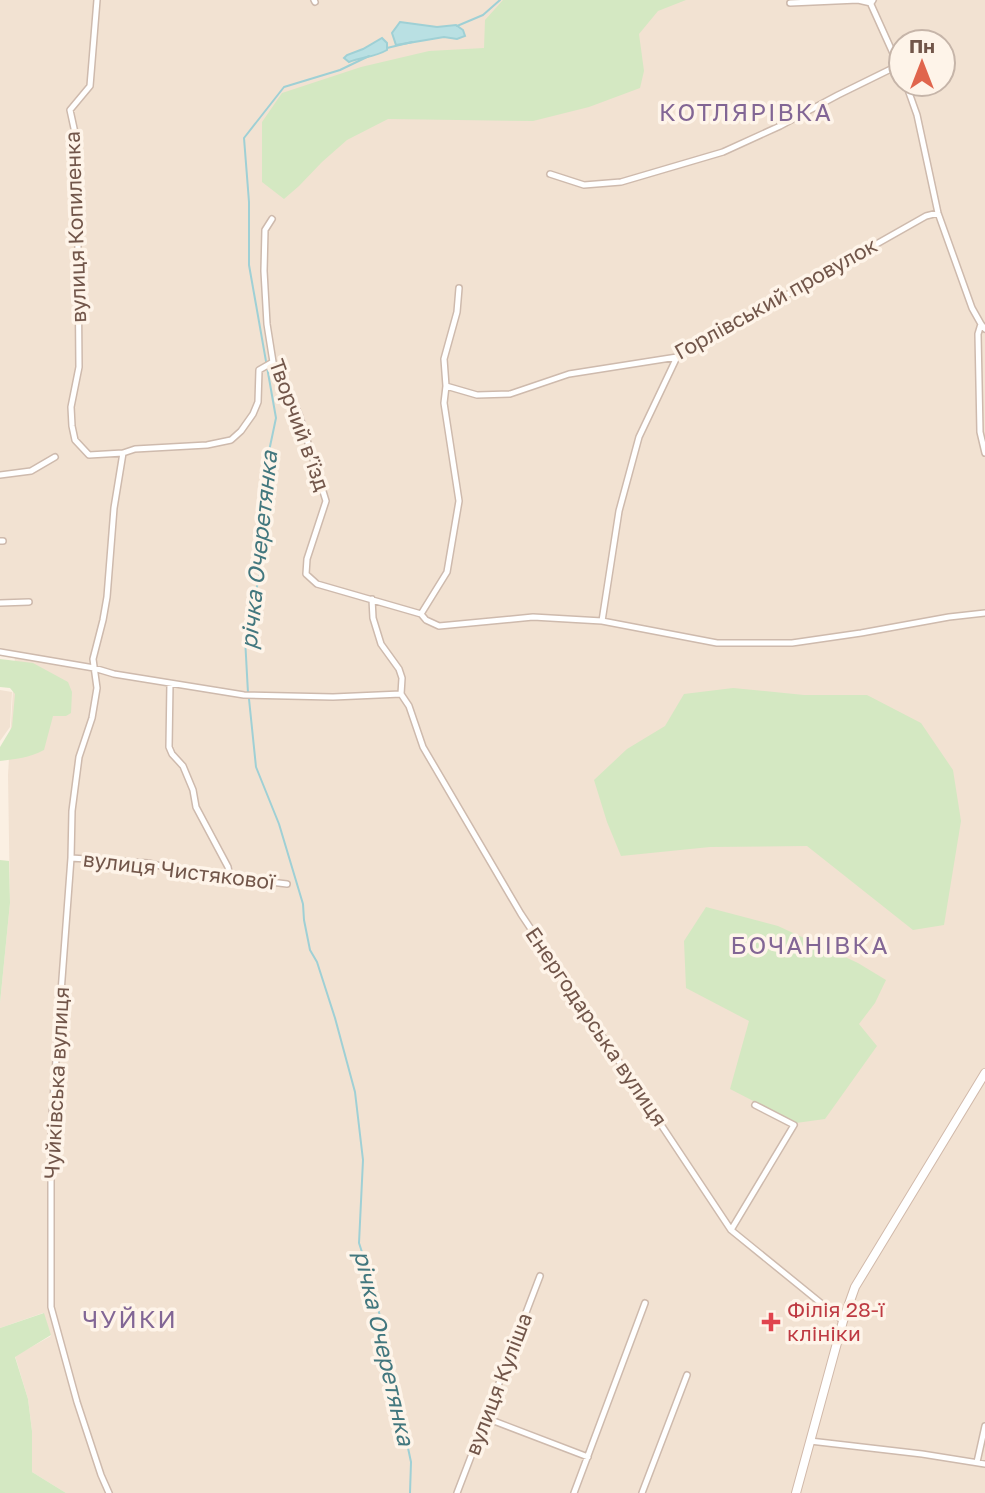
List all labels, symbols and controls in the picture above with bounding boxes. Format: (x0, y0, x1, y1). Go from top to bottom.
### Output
north arrow (887, 28, 957, 98)
text: Пн (909, 34, 935, 57)
district label: КОТЛЯРІВКА (659, 97, 833, 126)
street label: вулиця Копиленка (59, 131, 91, 323)
street label: Горлівський провулок (670, 232, 881, 365)
street label: Творчий в’їзд (264, 355, 336, 494)
water label: річка Очеретянка (234, 448, 282, 651)
street label: вулиця Чистякової (82, 845, 278, 895)
street label: Енергодарська вулиця (520, 922, 673, 1131)
district label: БОЧАНІВКА (730, 930, 890, 959)
street label: Чуйківська вулиця (38, 986, 74, 1180)
water label: річка Очеретянка (349, 1247, 421, 1449)
place label: Філія 28-ї клініки (787, 1296, 886, 1346)
district label: ЧУЙКИ (82, 1304, 178, 1333)
street label: вулиця Куліша (459, 1309, 537, 1458)
marker: Філія 28-ї клініки (761, 1312, 781, 1332)

